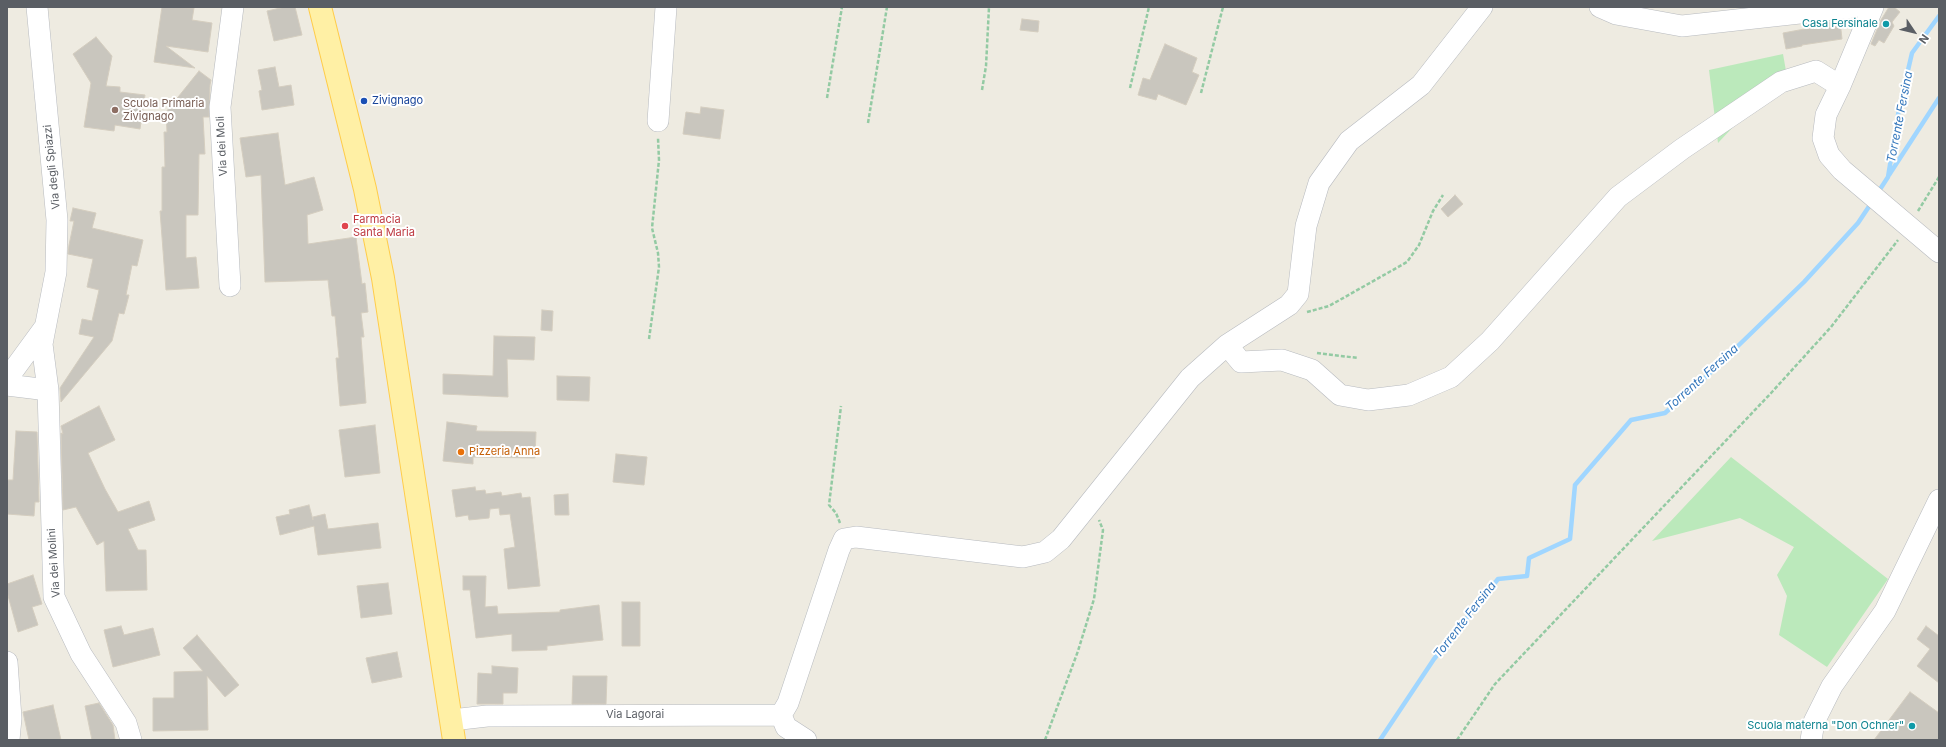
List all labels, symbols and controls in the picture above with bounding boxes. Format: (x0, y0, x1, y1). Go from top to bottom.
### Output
north arrow (1894, 12, 1934, 52)
place label: Casa Fersinale (1802, 17, 1878, 31)
marker: Casa Fersinale (1881, 19, 1891, 29)
text: N (1916, 31, 1932, 46)
water label: Torrente Fersina (1884, 70, 1916, 164)
place label: Zivignago (372, 94, 423, 108)
marker: Zivignago (359, 96, 369, 106)
place label: Scuola Primaria Zivignago (123, 97, 204, 123)
marker: Scuola Primaria Zivignago (110, 105, 120, 115)
street label: Via dei Moli (214, 116, 230, 176)
street label: Via degli Spiazzi (41, 124, 63, 210)
place label: Farmacia Santa Maria (353, 213, 415, 239)
marker: Farmacia Santa Maria (340, 221, 350, 231)
water label: Torrente Fersina (1663, 342, 1741, 414)
place label: Pizzeria Anna (469, 445, 540, 459)
marker: Pizzeria Anna (456, 447, 466, 457)
street label: Via dei Molini (45, 528, 63, 598)
water label: Torrente Fersina (1431, 579, 1499, 661)
street label: Via Lagorai (606, 708, 664, 722)
place label: Scuola materna "Don Ochner" (1747, 719, 1904, 733)
marker: Scuola materna "Don Ochner" (1907, 721, 1917, 731)

